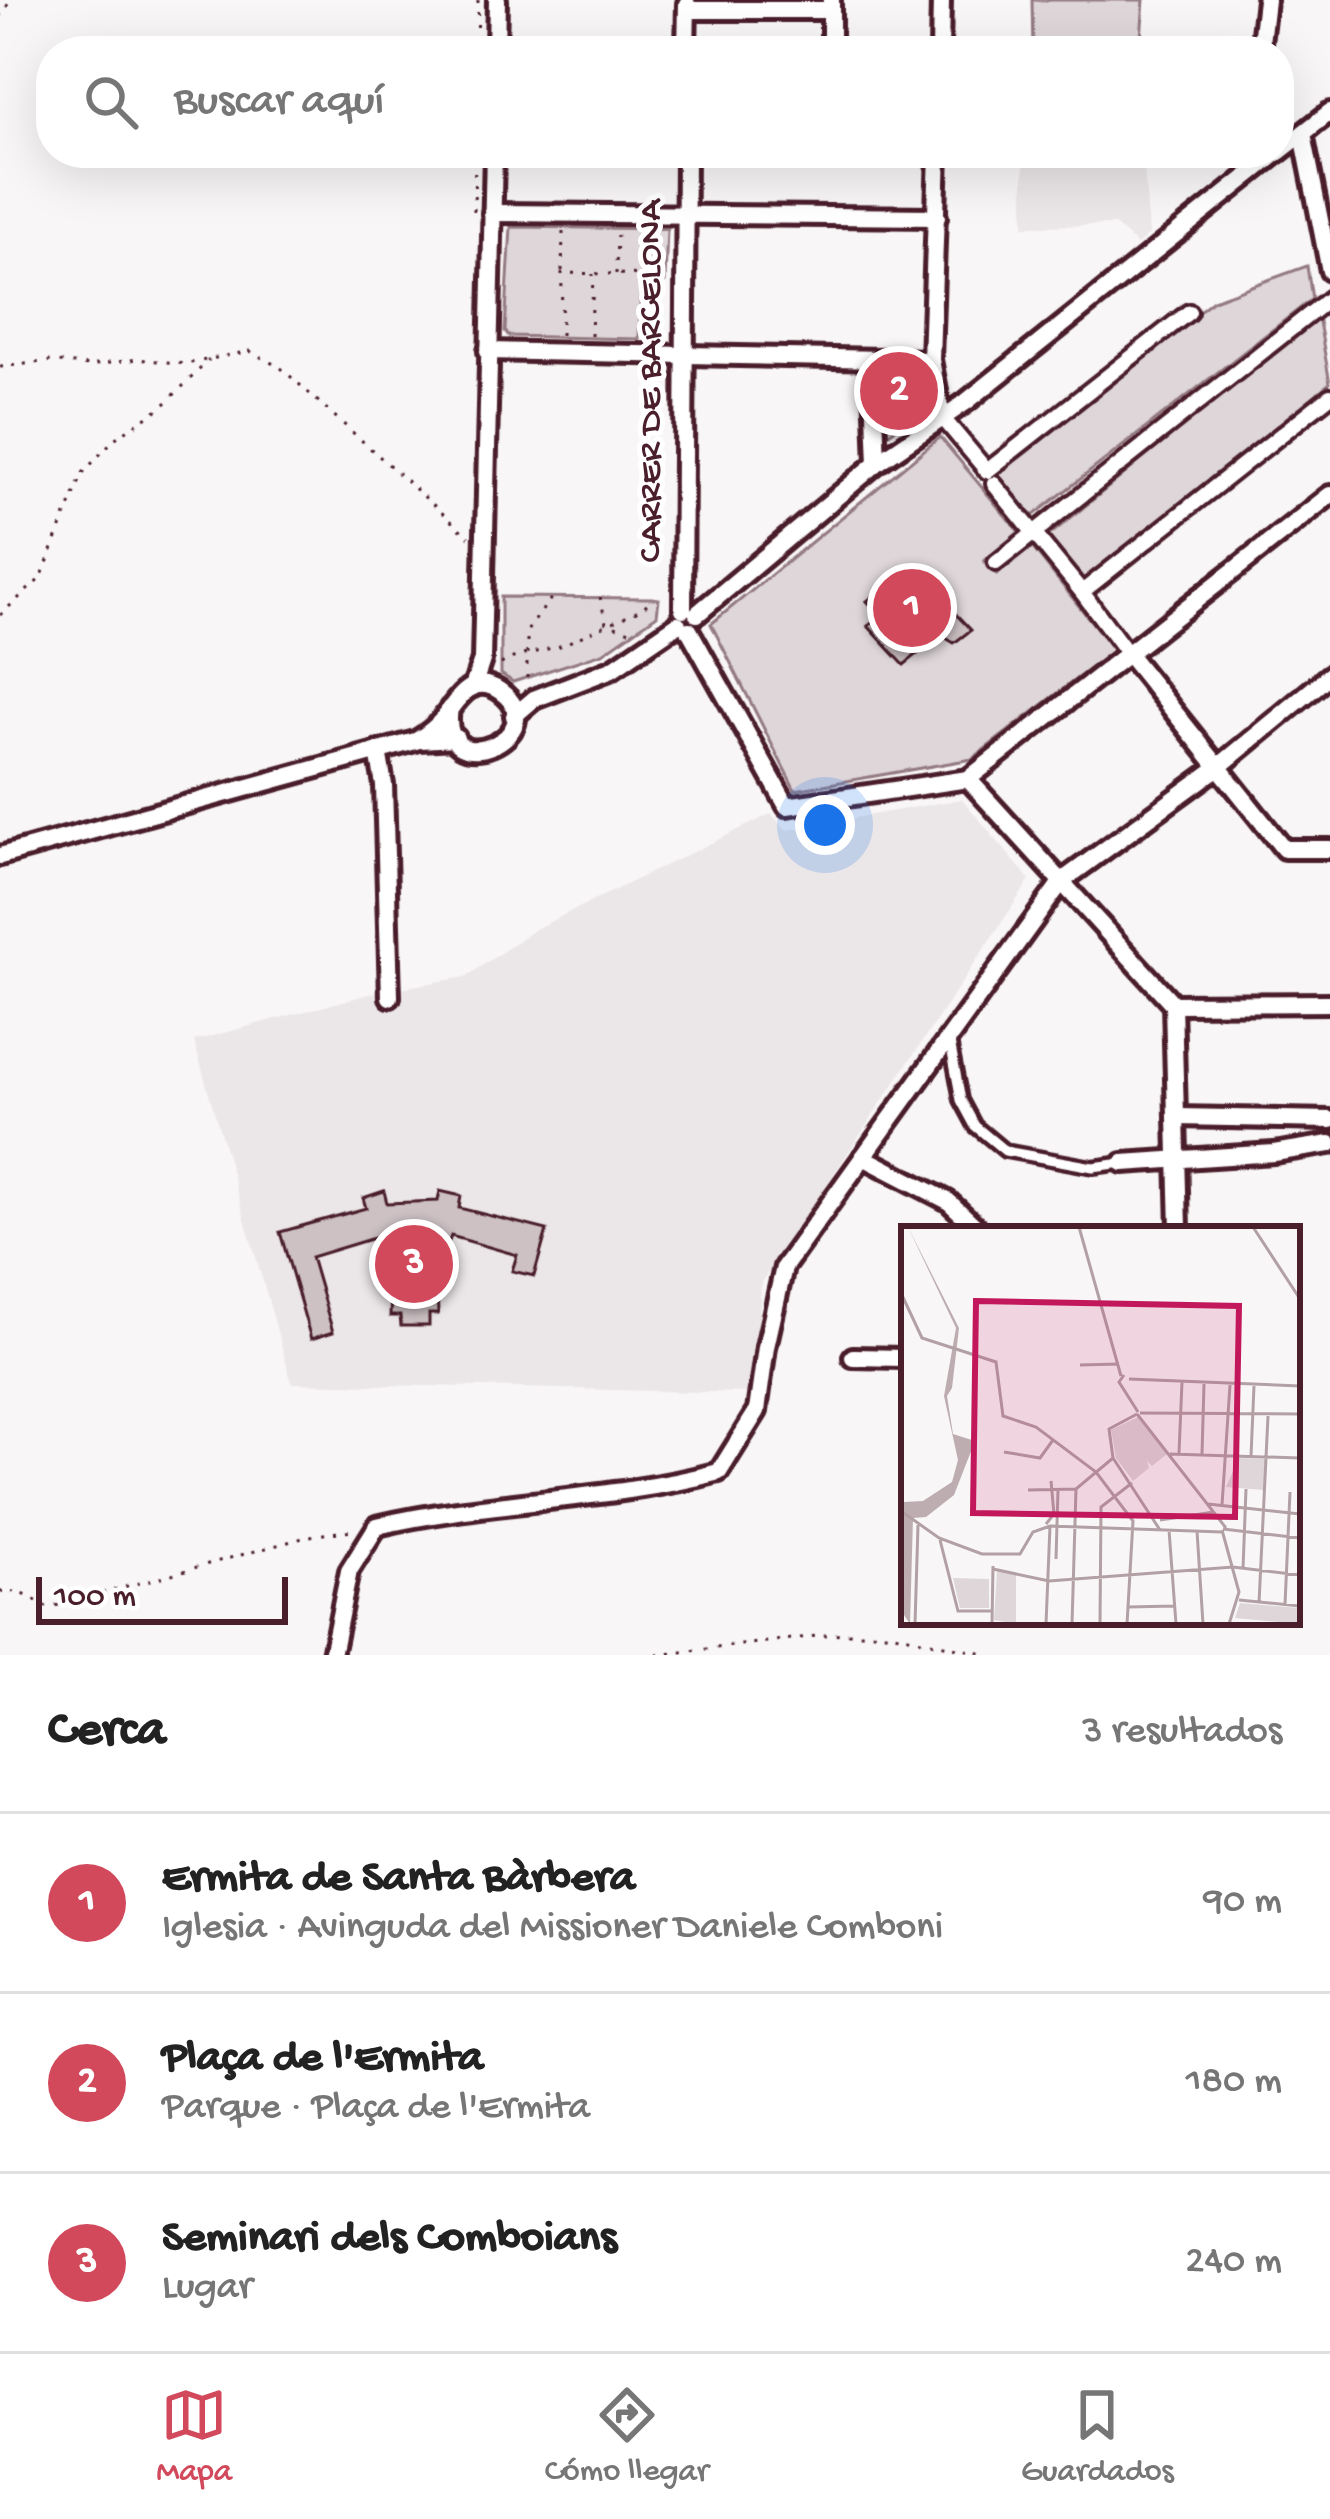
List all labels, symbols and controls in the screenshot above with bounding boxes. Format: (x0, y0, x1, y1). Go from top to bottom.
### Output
search box (36, 36, 1294, 168)
icon: search (78, 69, 144, 135)
text: Buscar aquí (174, 76, 384, 129)
street label: CARRER DE BARCELONA (631, 198, 674, 562)
pin: 2 (860, 346, 938, 436)
pin: 1 (873, 563, 951, 653)
your location (795, 795, 855, 855)
pin: 3 (375, 1219, 453, 1309)
inset map (901, 1226, 1300, 1625)
scale bar (36, 1571, 288, 1624)
text: 100 m (54, 1579, 136, 1617)
text: Cerca (48, 1703, 166, 1763)
text: 3 resultados (1082, 1710, 1282, 1756)
text: Ermita de Santa Bàrbera (162, 1853, 635, 1906)
text: 1 (79, 1880, 95, 1926)
text: 90 m (1203, 1880, 1282, 1926)
text: Iglesia · Avinguda del Missioner Daniele Comboni (162, 1906, 943, 1952)
text: Plaça de l'Ermita (162, 2033, 483, 2086)
text: 2 (77, 2060, 97, 2106)
text: 180 m (1186, 2060, 1282, 2106)
text: Parque · Plaça de l'Ermita (162, 2086, 590, 2132)
text: Seminari dels Comboians (162, 2213, 617, 2266)
text: 3 (77, 2240, 97, 2286)
text: 240 m (1185, 2240, 1282, 2286)
text: Lugar (162, 2266, 252, 2312)
tab: Mapa (156, 2382, 232, 2492)
tab: Cómo llegar (545, 2382, 708, 2492)
tab: Guardados (1021, 2382, 1174, 2492)

